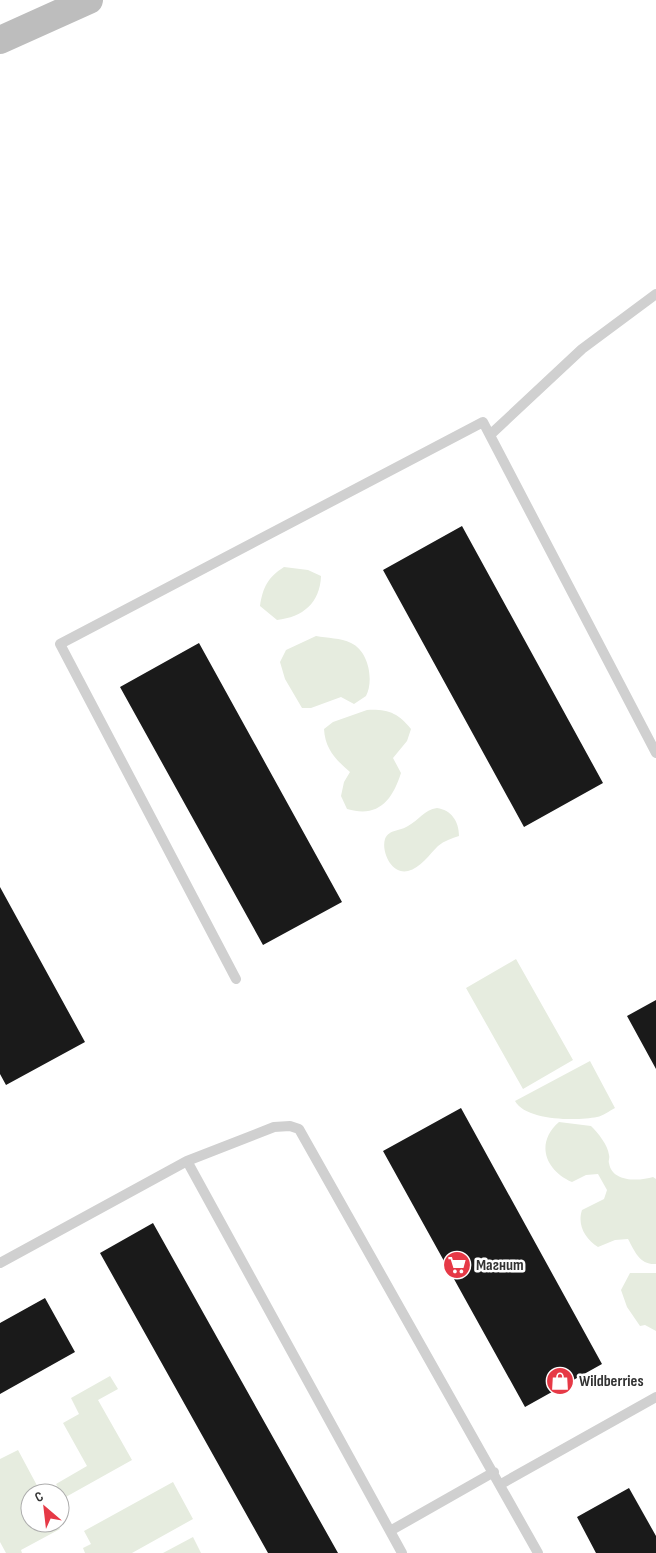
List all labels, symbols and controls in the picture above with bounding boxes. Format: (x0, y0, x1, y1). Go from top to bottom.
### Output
supermarket icon: Магнит (442, 1250, 472, 1280)
place label: Магнит (476, 1256, 524, 1275)
shop icon: Wildberries (545, 1366, 575, 1396)
place label: Wildberries (579, 1372, 644, 1391)
north arrow (20, 1483, 70, 1533)
text: С (32, 1488, 46, 1506)

